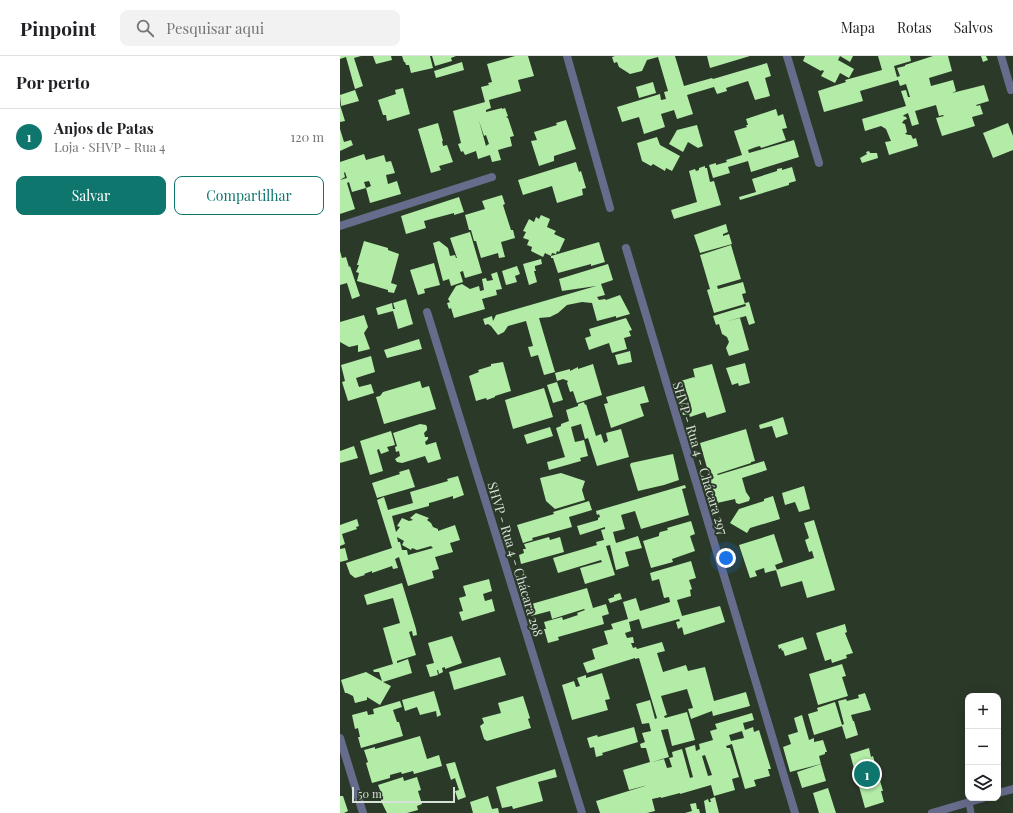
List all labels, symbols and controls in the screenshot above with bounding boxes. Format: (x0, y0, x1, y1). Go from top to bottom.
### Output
search box (120, 10, 400, 46)
text: Pinpoint (20, 15, 96, 41)
icon: search (134, 17, 156, 39)
text: Pesquisar aqui (166, 18, 264, 38)
text: Mapa (841, 18, 875, 37)
text: Rotas (897, 18, 932, 37)
text: Salvos (954, 18, 993, 37)
text: Por perto (16, 71, 90, 93)
text: Anjos de Patas (54, 118, 154, 138)
text: 1 (27, 128, 31, 145)
text: 120 m (290, 128, 324, 145)
text: Loja · SHVP - Rua 4 (54, 138, 165, 155)
button: Salvar (16, 176, 166, 215)
button: Compartilhar (174, 176, 324, 215)
street label: SHVP - Rua 4 - Chácara 297 (670, 379, 733, 537)
street label: SHVP - Rua 4 - Chácara 298 (484, 480, 548, 639)
your location (716, 548, 736, 568)
map controls (965, 693, 1001, 801)
button: + (965, 693, 1001, 729)
button: − (965, 729, 1001, 765)
pin: 1 (854, 759, 880, 789)
button: layers (965, 765, 1001, 801)
scale bar (352, 785, 455, 804)
text: 50 m (358, 786, 382, 801)

